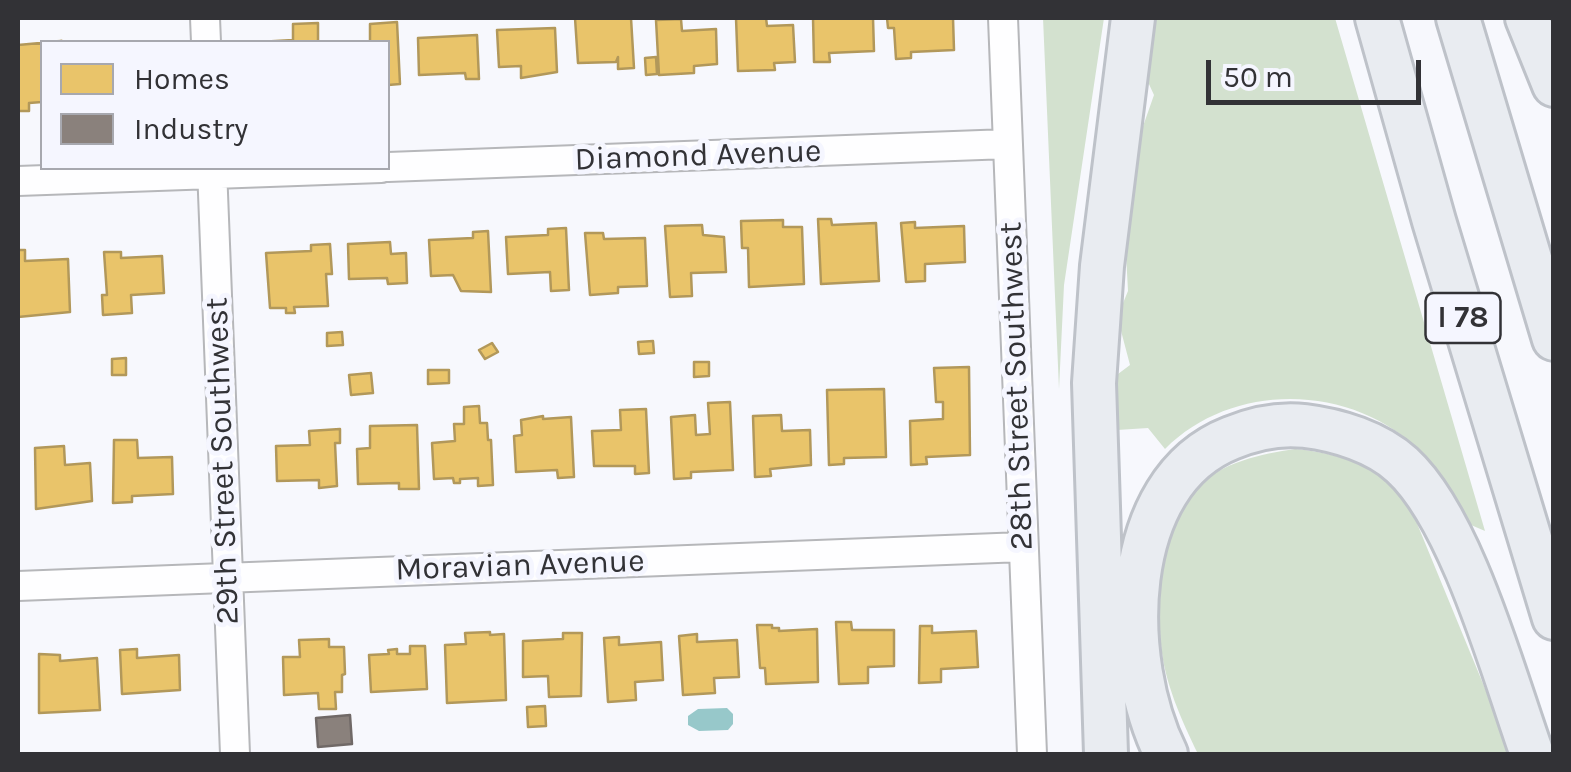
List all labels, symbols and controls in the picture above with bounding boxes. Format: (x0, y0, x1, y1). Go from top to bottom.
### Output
legend (40, 40, 390, 170)
scale bar (1211, 40, 1426, 102)
text: 50 m (1223, 59, 1293, 95)
text: Homes (134, 61, 230, 97)
text: Industry (134, 111, 248, 147)
street label: Diamond Avenue (574, 133, 822, 179)
street label: 28th Street Southwest (992, 221, 1042, 551)
road number: I 78 (1426, 293, 1500, 343)
street label: 29th Street Southwest (198, 297, 248, 625)
street label: Moravian Avenue (395, 542, 645, 590)

